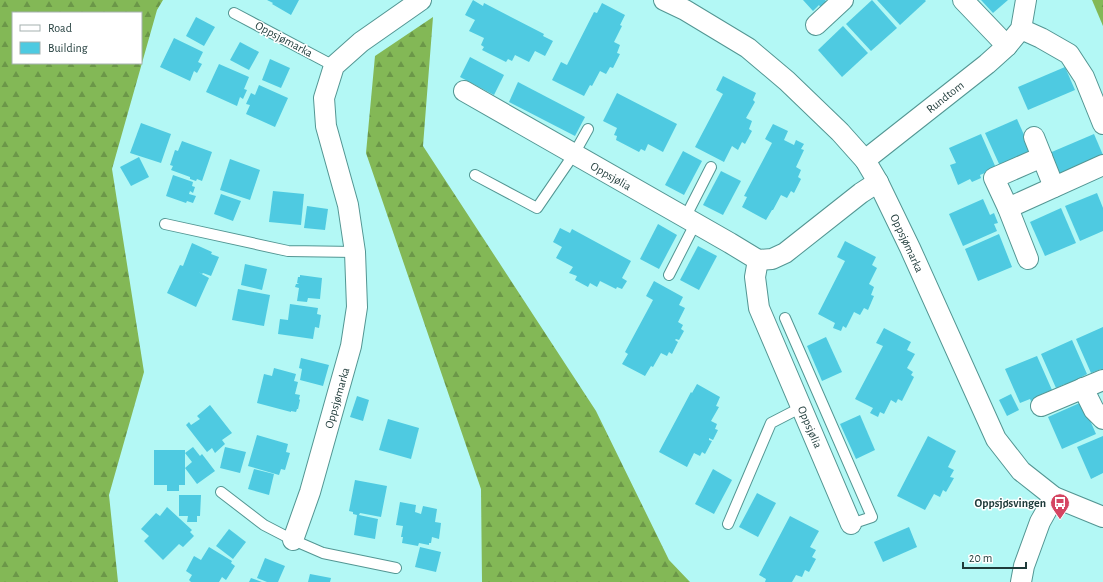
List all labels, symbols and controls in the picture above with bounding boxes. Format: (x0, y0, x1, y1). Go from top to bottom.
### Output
legend (12, 12, 142, 64)
street label: Oppsjømarka (253, 19, 315, 60)
text: Road (48, 22, 72, 34)
text: Building (48, 42, 88, 54)
street label: Rundtom (924, 79, 966, 115)
street label: Oppsjølia (588, 160, 634, 193)
street label: Oppsjømarka (887, 212, 926, 275)
street label: Oppsjømarka (323, 366, 353, 430)
street label: Oppsjølia (795, 404, 824, 451)
bus stop icon: Oppsjøsvingen (1049, 492, 1071, 520)
place label: Oppsjøsvingen (975, 497, 1046, 510)
scale bar (963, 544, 1026, 570)
text: 20 m (969, 552, 992, 564)

